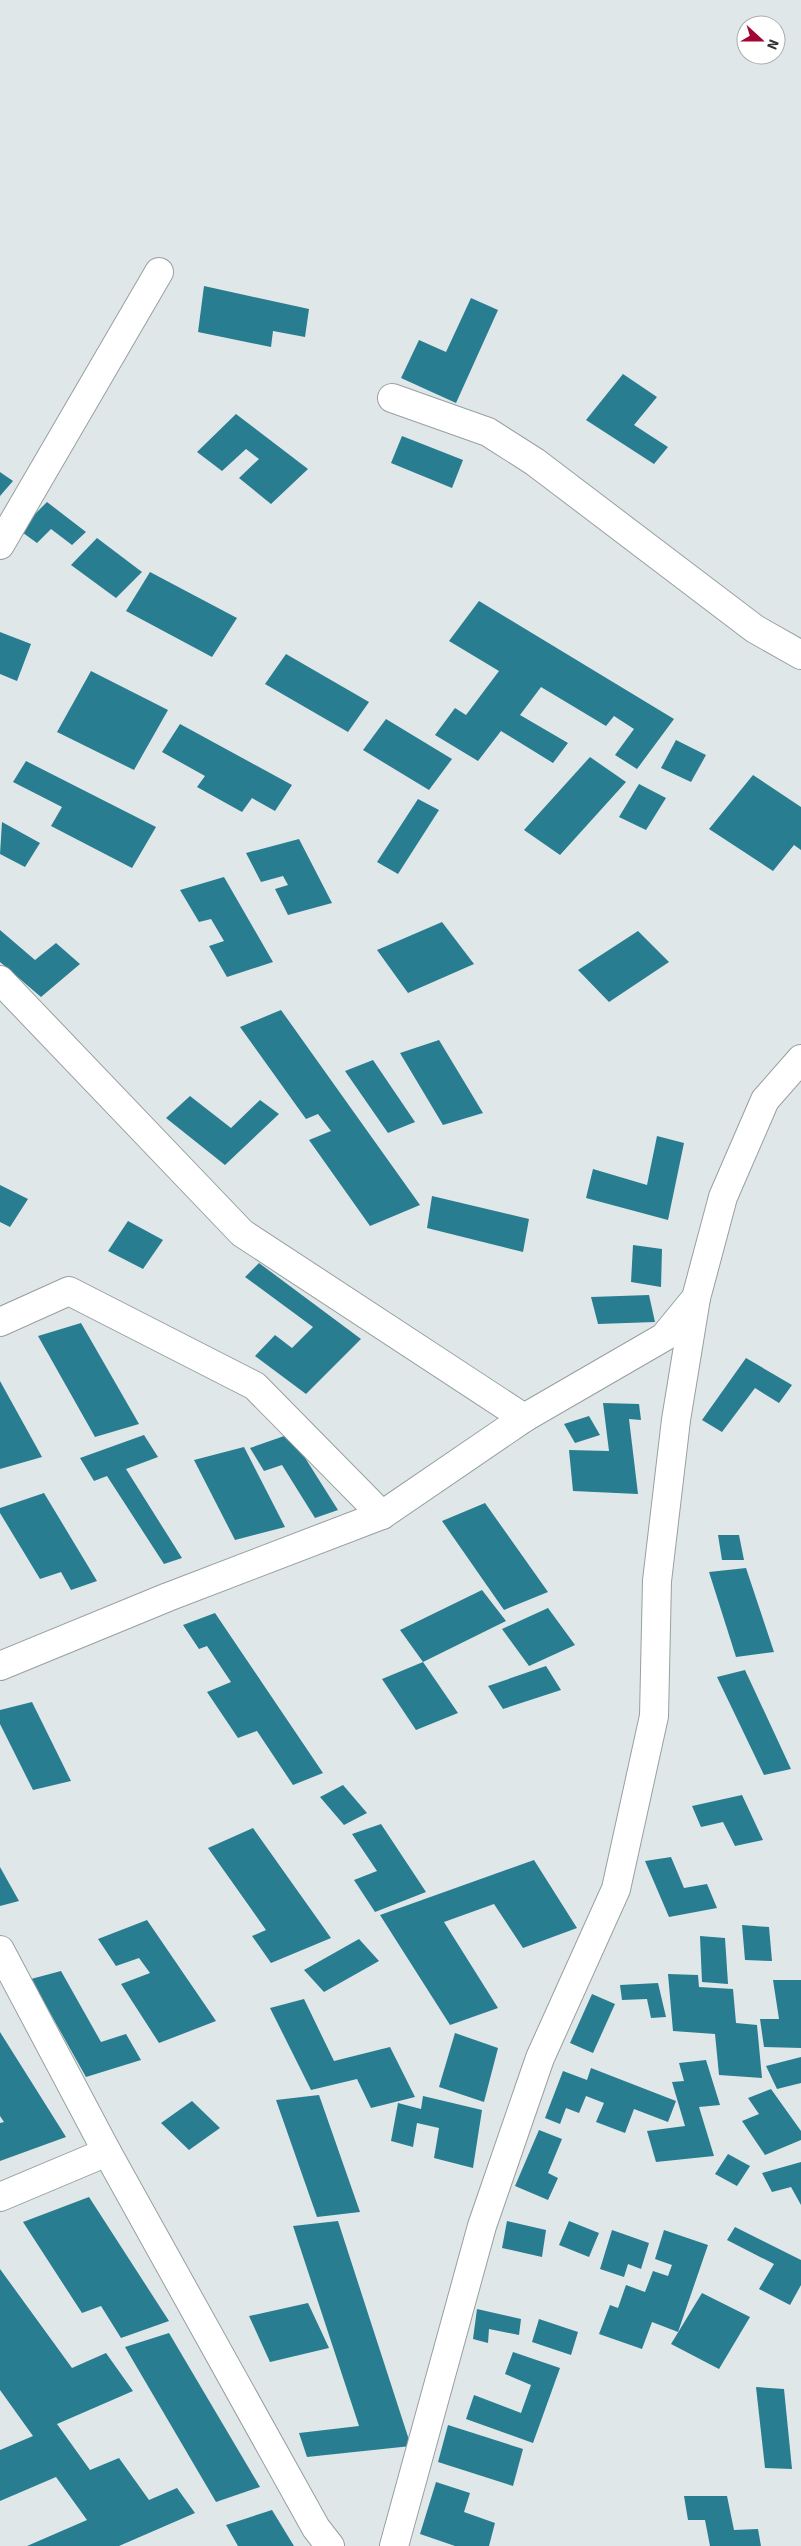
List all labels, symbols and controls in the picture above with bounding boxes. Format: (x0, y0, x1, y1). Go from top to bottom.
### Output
north arrow (736, 15, 786, 65)
text: N (763, 37, 782, 52)

